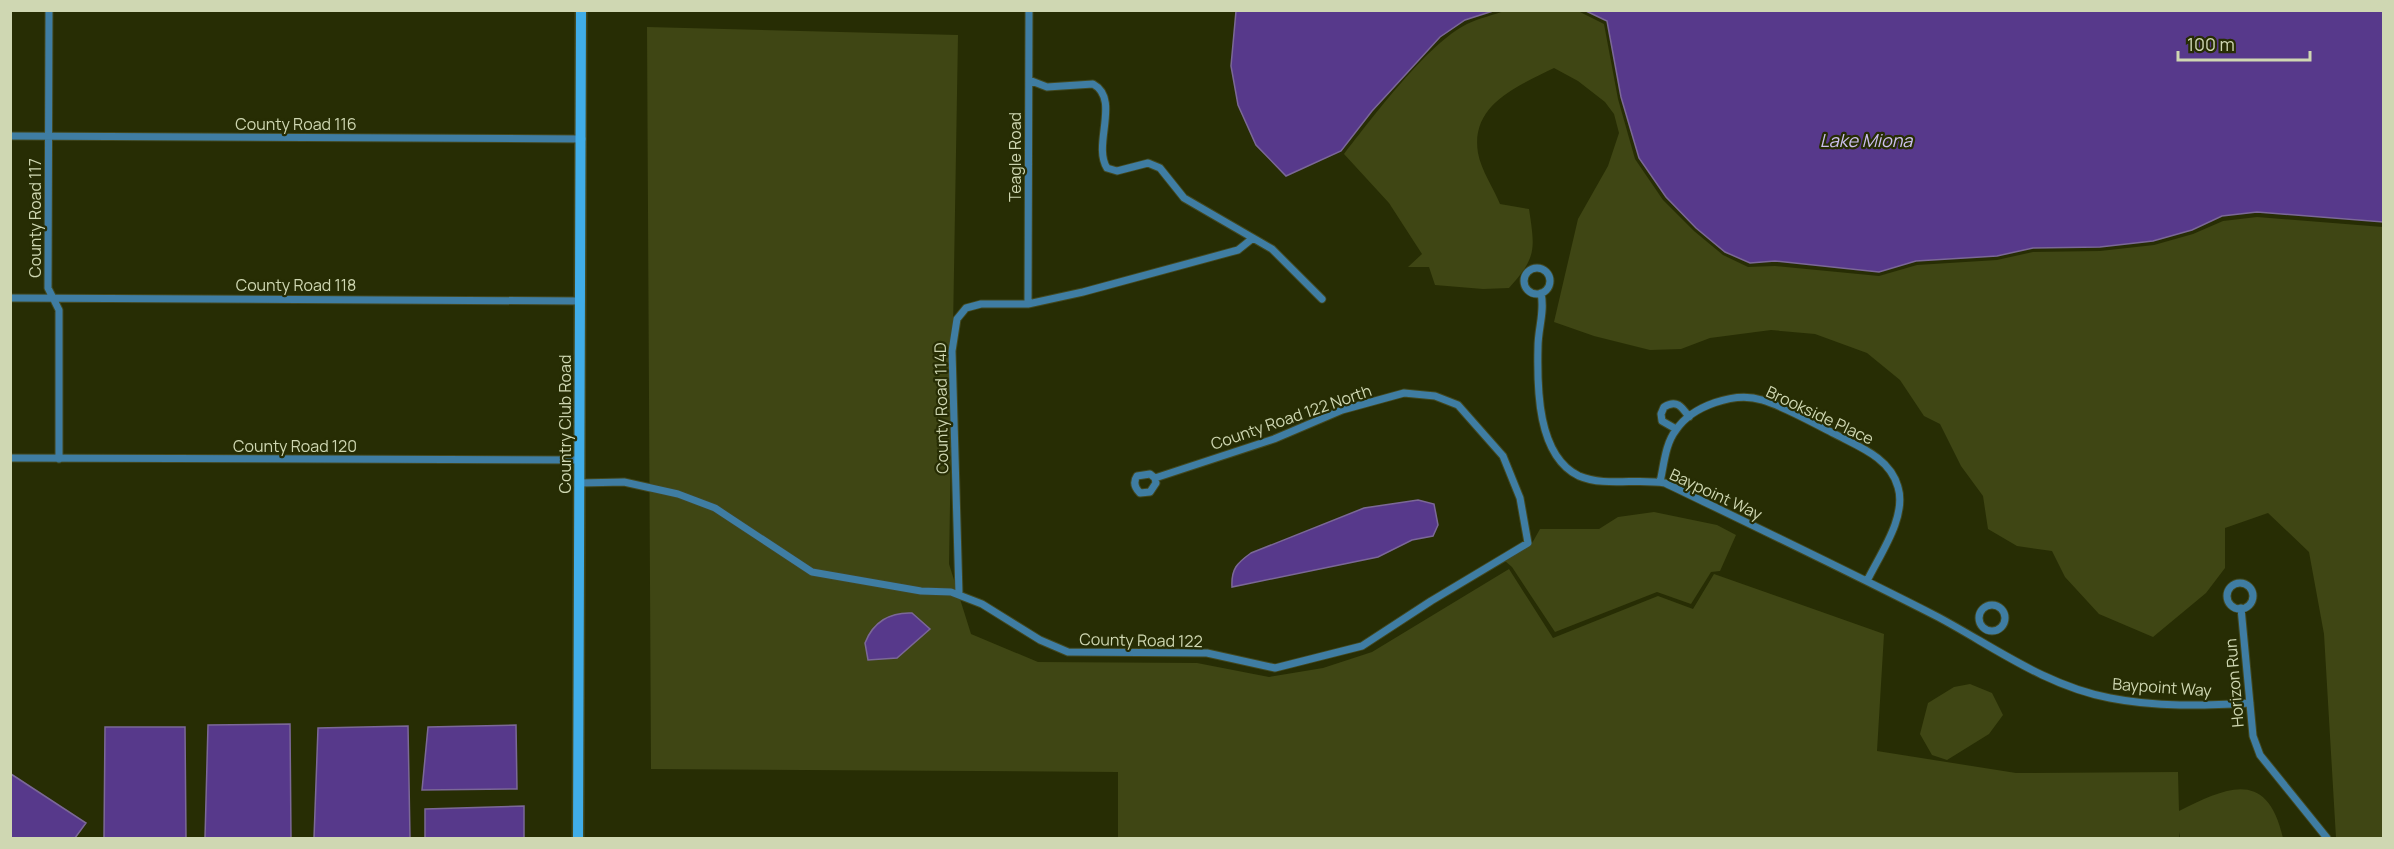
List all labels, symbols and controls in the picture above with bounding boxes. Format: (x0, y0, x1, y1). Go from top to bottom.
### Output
scale bar (2178, 24, 2310, 62)
text: 100 m (2187, 32, 2235, 56)
street label: Teagle Road (1004, 112, 1026, 202)
street label: County Road 116 (235, 113, 357, 135)
water label: Lake Miona (1820, 128, 1913, 152)
street label: County Road 117 (24, 158, 46, 278)
street label: County Road 118 (236, 274, 356, 296)
street label: County Road 114D (929, 342, 953, 474)
street label: Country Club Road (554, 355, 576, 493)
street label: County Road 122 North (1208, 379, 1374, 455)
street label: Brookside Place (1763, 380, 1877, 450)
street label: County Road 120 (233, 435, 357, 457)
street label: Baypoint Way (1666, 463, 1766, 525)
street label: County Road 122 (1079, 628, 1203, 652)
street label: Horizon Run (2219, 638, 2249, 728)
street label: Baypoint Way (2112, 673, 2213, 701)

